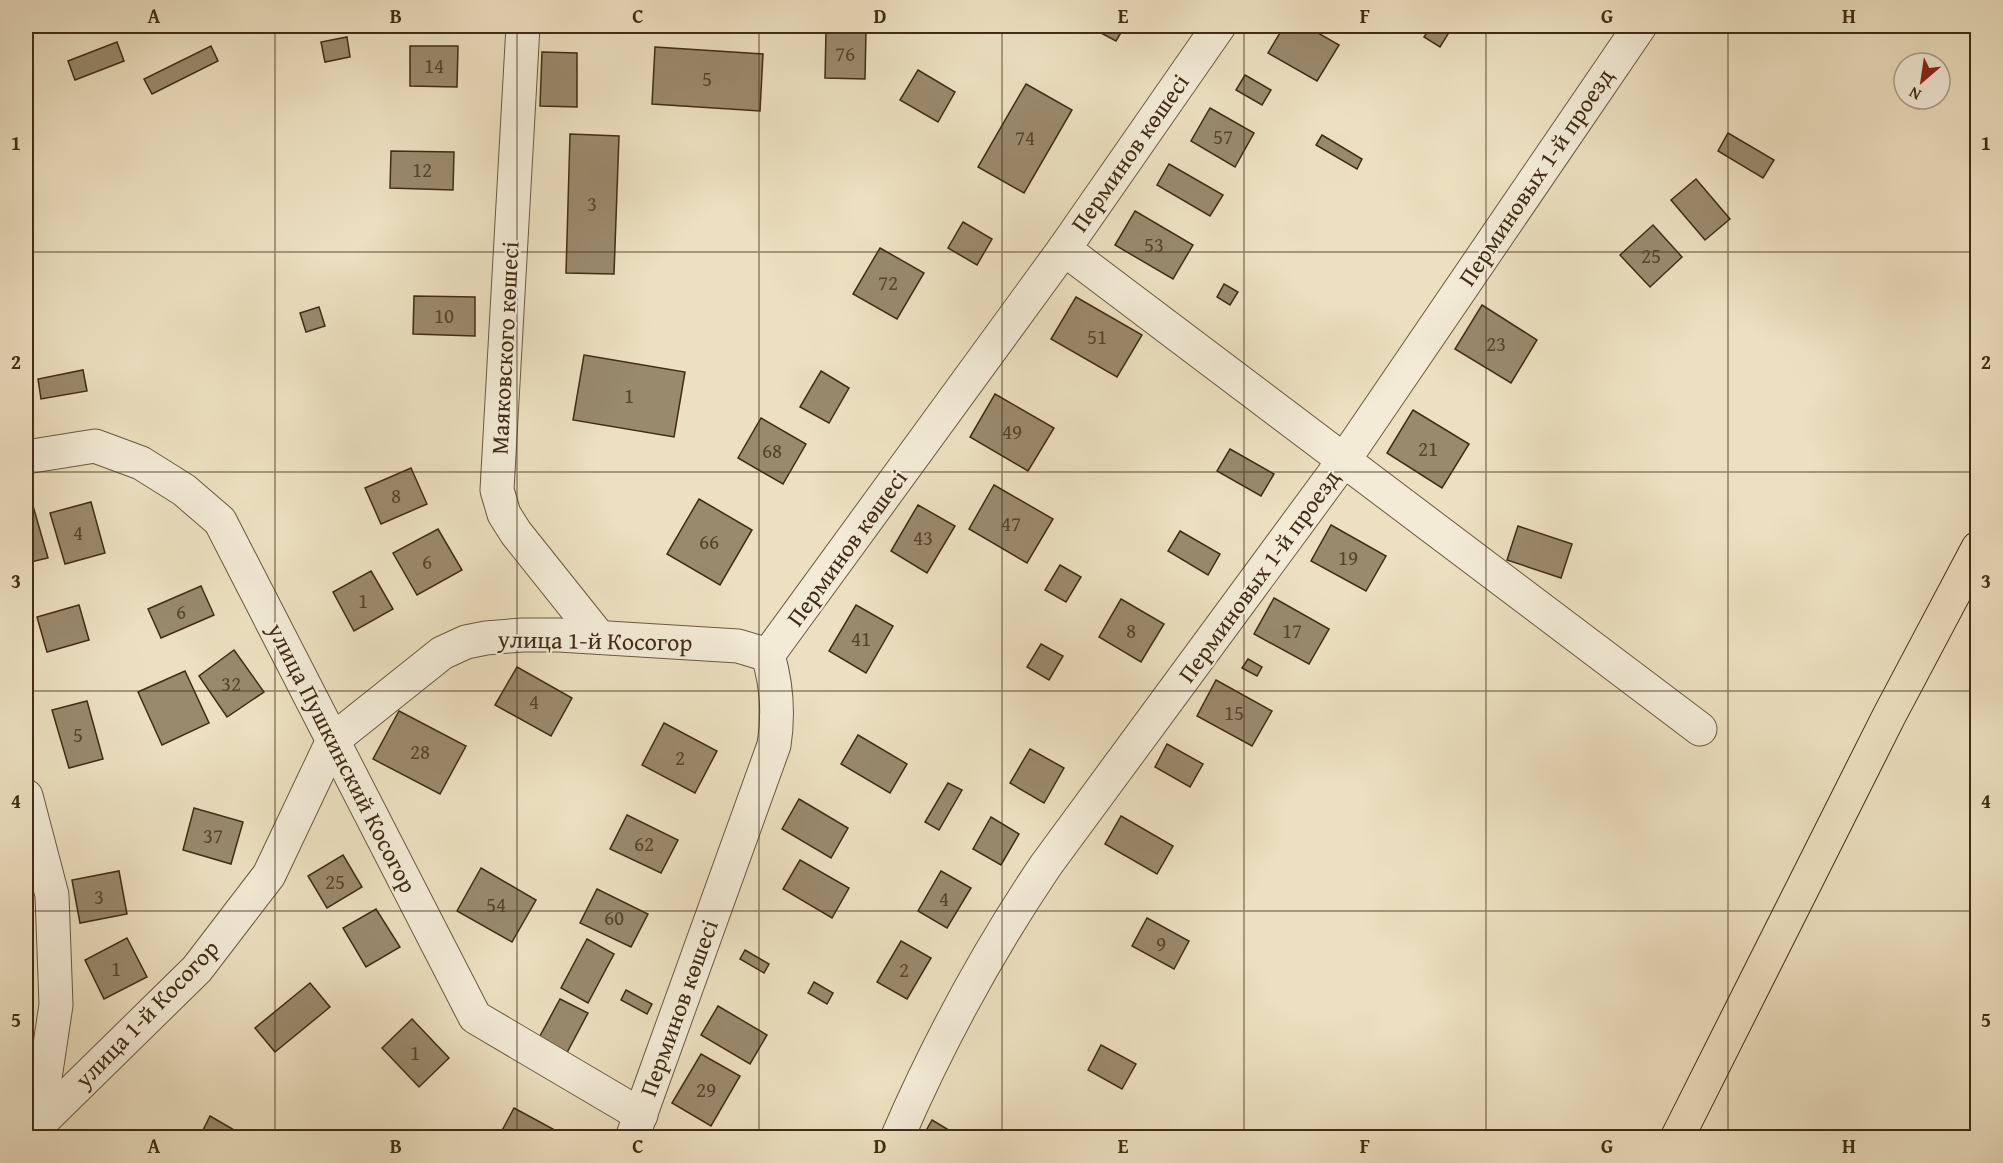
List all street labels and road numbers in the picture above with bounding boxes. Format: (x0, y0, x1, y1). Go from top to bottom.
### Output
street label: Перминовых 1-й проезд (1449, 61, 1622, 293)
street label: Перминов көшесі (1062, 66, 1197, 239)
street label: Маяковского көшесі (481, 240, 528, 456)
street label: Перминов көшесі (778, 462, 916, 633)
street label: Перминовых 1-й проезд (1169, 462, 1348, 690)
street label: улица Пушкинский Косогор (259, 616, 426, 899)
street label: улица 1-й Косогор (496, 621, 693, 660)
street label: Перминов көшесі (630, 914, 727, 1101)
street label: улица 1-й Косогор (66, 931, 227, 1097)

